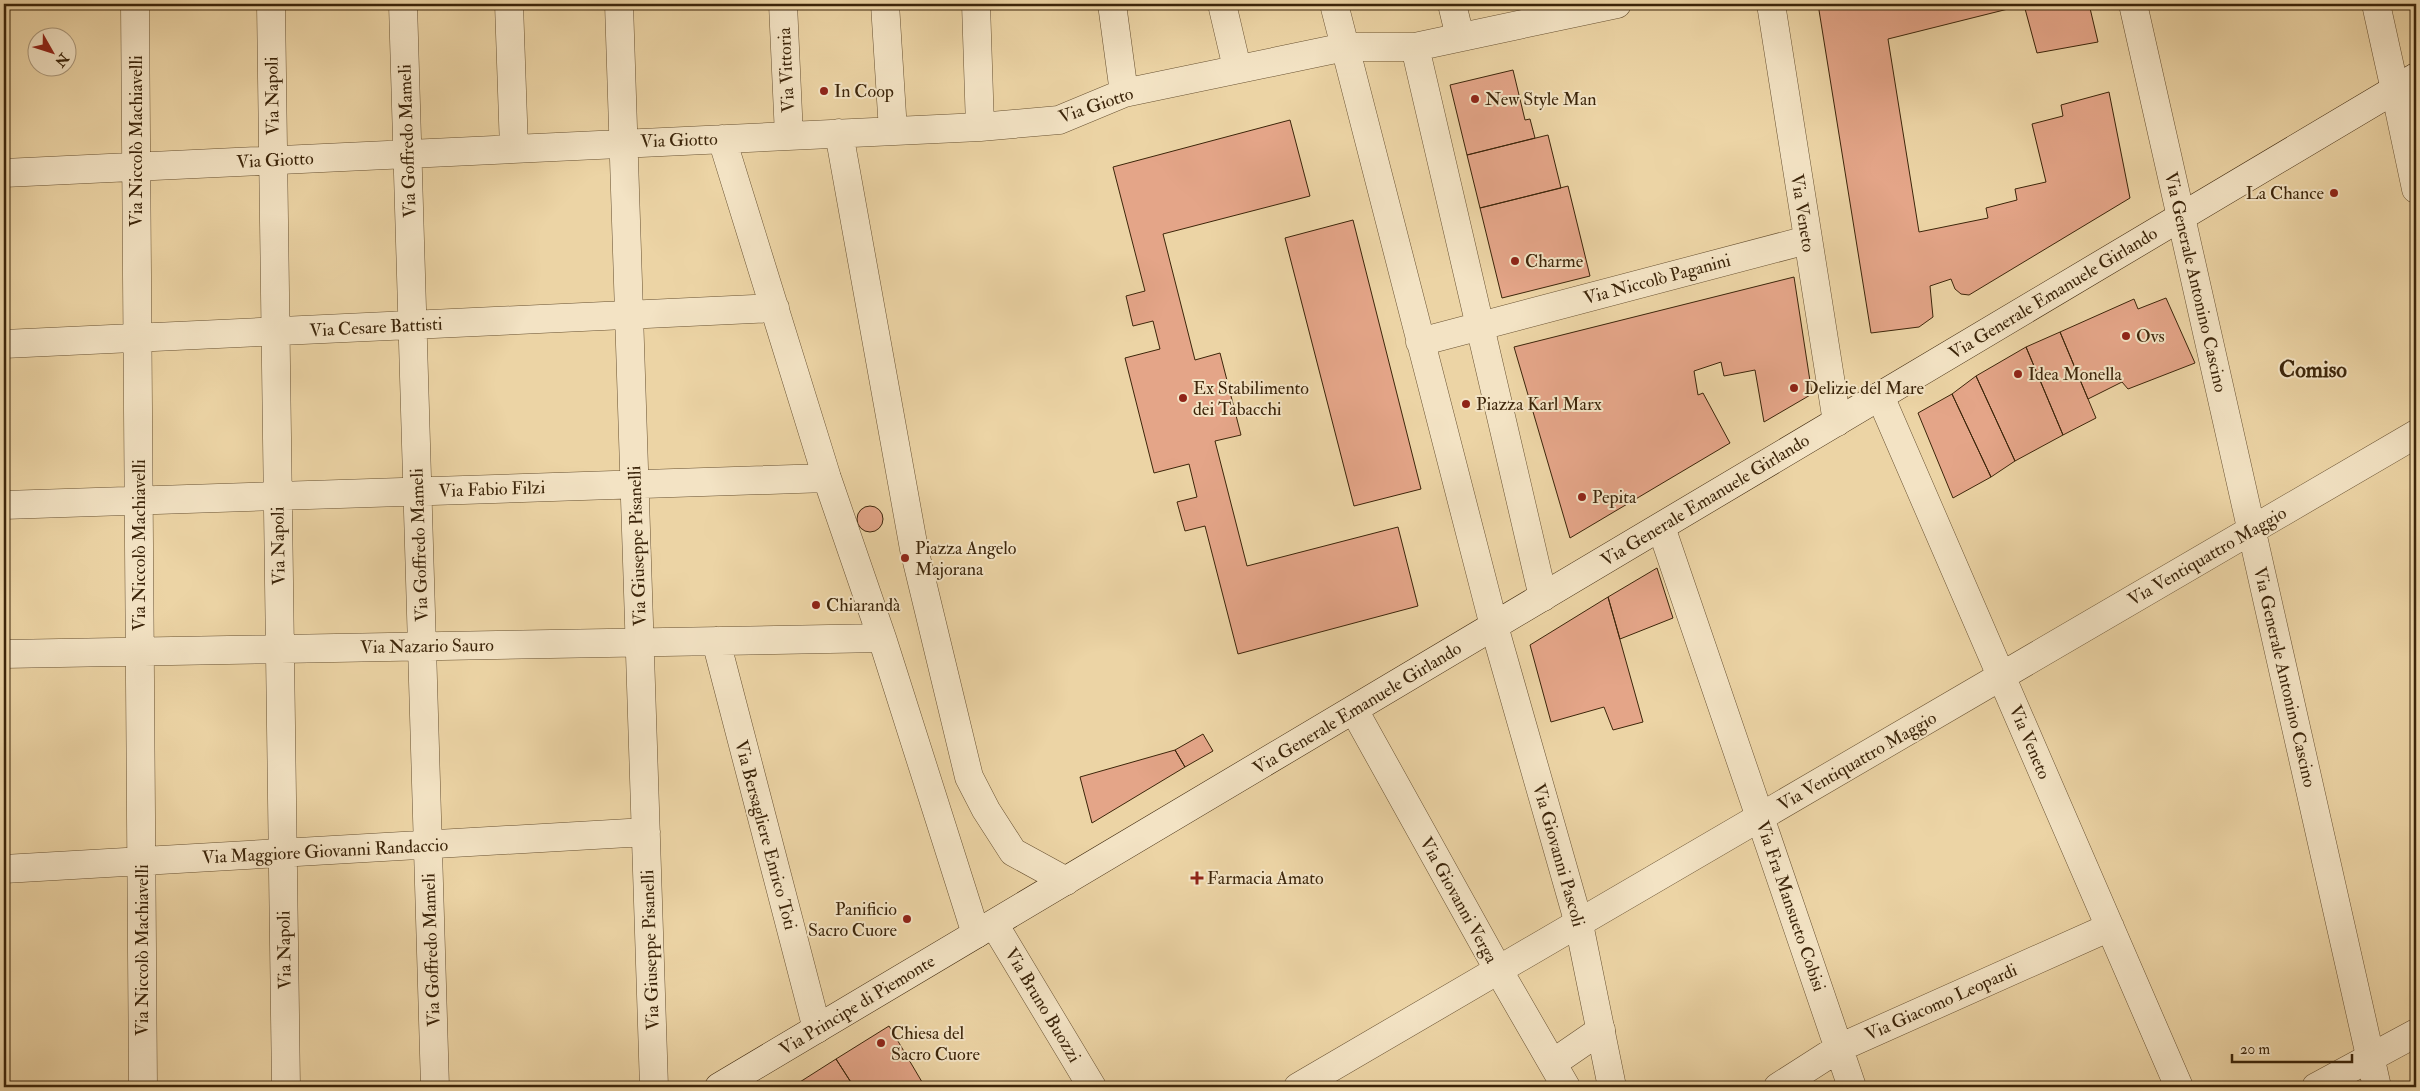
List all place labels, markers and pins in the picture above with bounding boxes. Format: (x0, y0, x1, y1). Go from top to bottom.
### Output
place label: In Coop (834, 80, 894, 103)
marker: In Coop (818, 85, 830, 97)
place label: New Style Man (1485, 88, 1597, 111)
marker: New Style Man (1469, 93, 1481, 105)
place label: La Chance (2246, 182, 2324, 205)
marker: La Chance (2328, 187, 2340, 199)
place label: Charme (1525, 250, 1584, 273)
marker: Charme (1509, 255, 1521, 267)
place label: Ovs (2136, 325, 2165, 348)
marker: Ovs (2120, 330, 2132, 342)
place label: Idea Monella (2028, 363, 2122, 386)
marker: Idea Monella (2012, 368, 2024, 380)
place label: Ex Stabilimento dei Tabacchi (1193, 377, 1309, 421)
place label: Delizie del Mare (1804, 377, 1924, 400)
marker: Delizie del Mare (1788, 382, 1800, 394)
marker: Ex Stabilimento dei Tabacchi (1177, 392, 1189, 404)
place label: Piazza Karl Marx (1476, 393, 1602, 416)
marker: Piazza Karl Marx (1460, 398, 1472, 410)
place label: Pepita (1592, 486, 1637, 509)
marker: Pepita (1576, 491, 1588, 503)
place label: Piazza Angelo Majorana (915, 537, 1017, 581)
marker: Piazza Angelo Majorana (899, 552, 911, 564)
place label: Chiarandà (826, 594, 901, 617)
marker: Chiarandà (810, 599, 822, 611)
place label: Farmacia Amato (1207, 867, 1324, 890)
marker: Farmacia Amato (1191, 872, 1203, 884)
place label: Panificio Sacro Cuore (808, 898, 897, 942)
marker: Panificio Sacro Cuore (901, 913, 913, 925)
place label: Chiesa del Sacro Cuore (891, 1022, 980, 1066)
marker: Chiesa del Sacro Cuore (875, 1037, 887, 1049)

